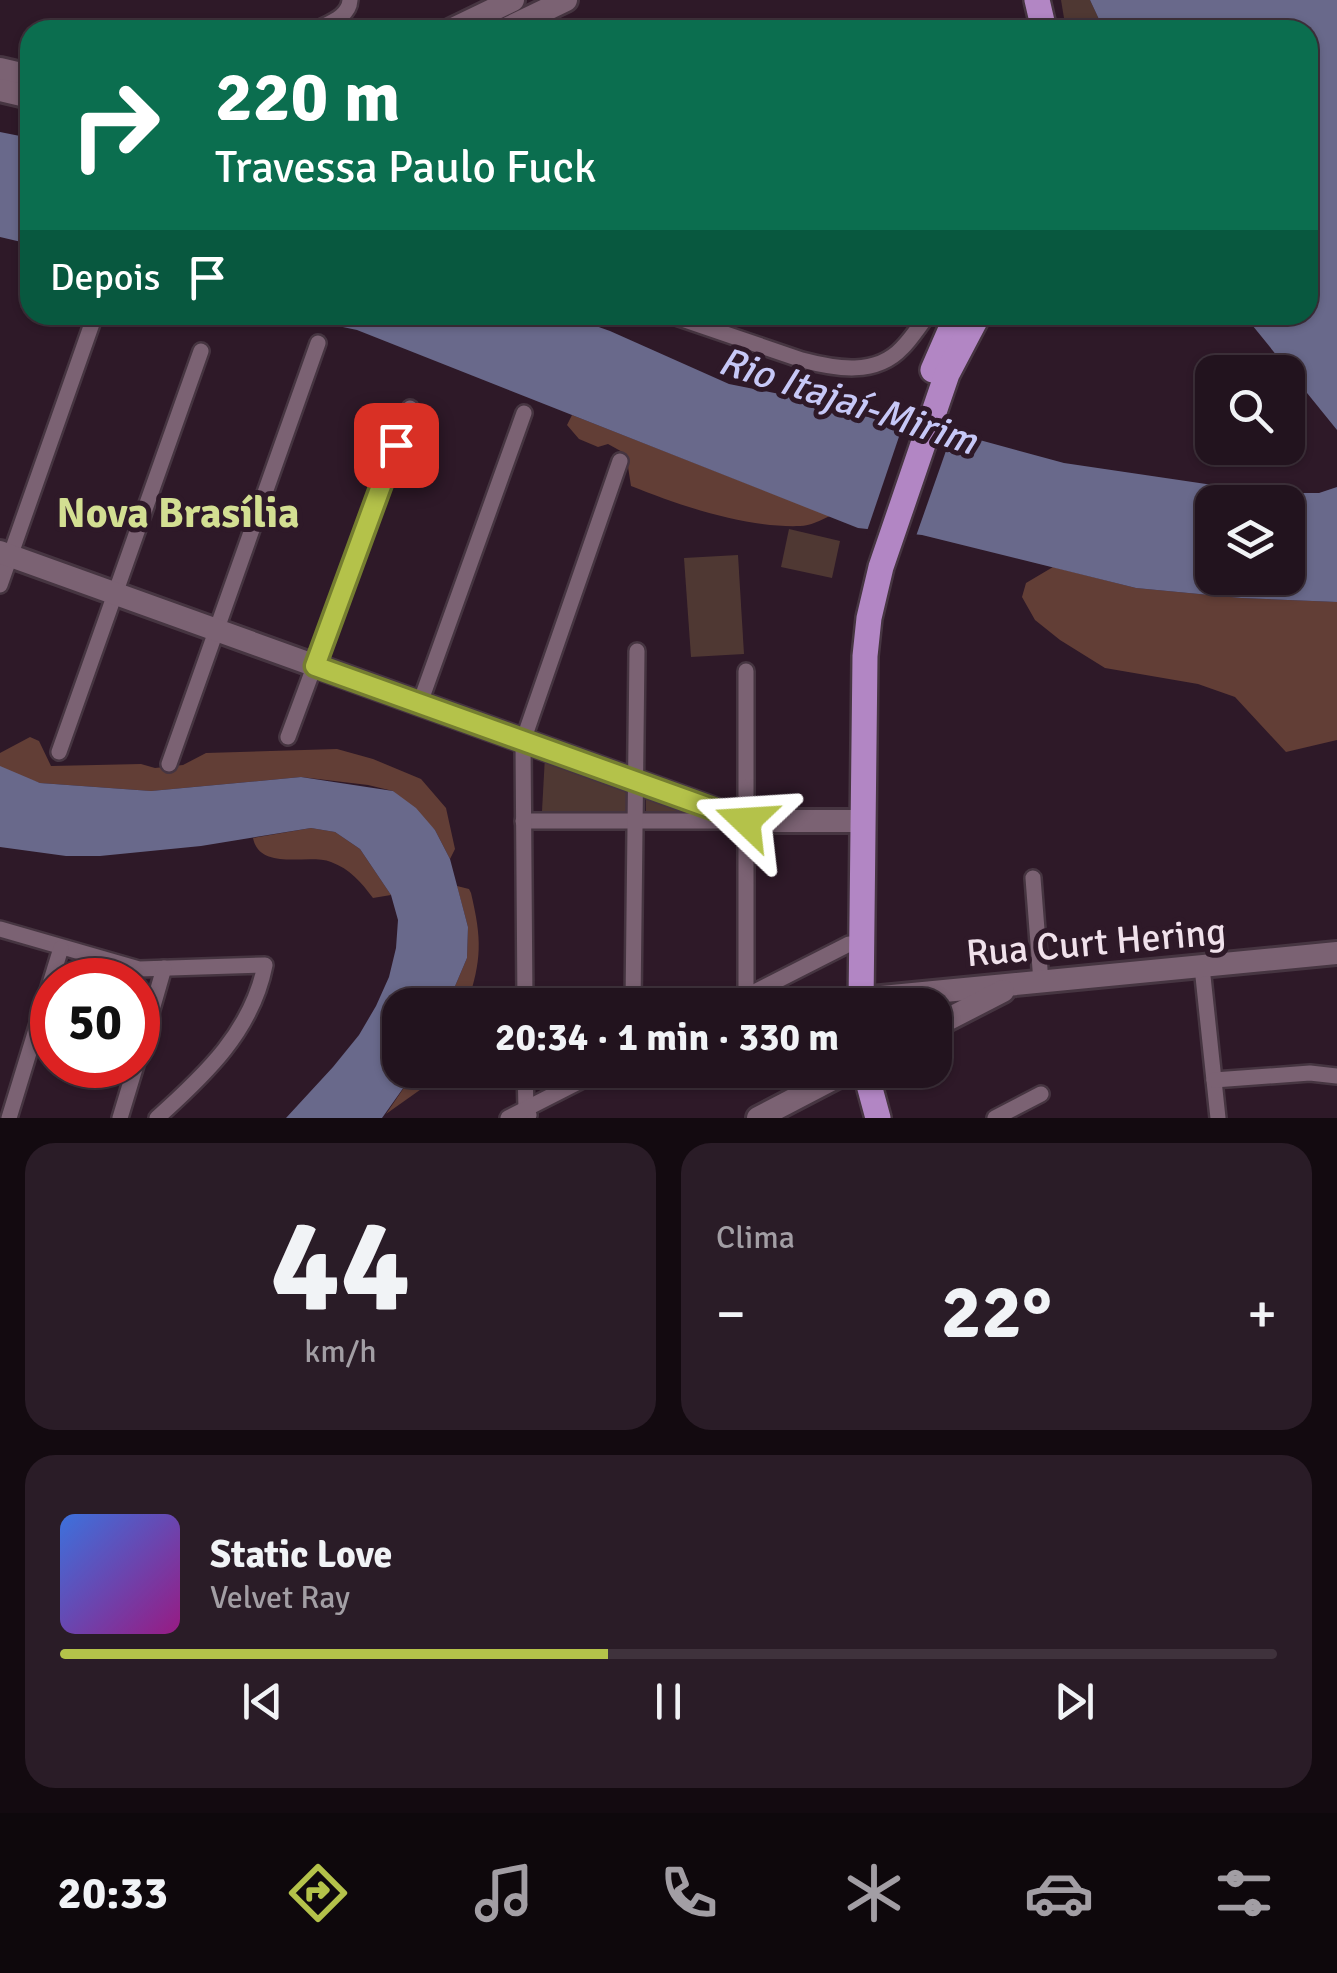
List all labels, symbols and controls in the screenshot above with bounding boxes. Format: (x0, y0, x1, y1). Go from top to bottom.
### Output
text: 220 m (215, 54, 400, 140)
icon: right (50, 60, 180, 190)
text: Travessa Paulo Fuck (215, 140, 596, 195)
icon: arrive (180, 250, 235, 305)
text: Depois (50, 254, 160, 301)
water label: Rio Itajaí-Mirim (712, 336, 984, 467)
map controls (1195, 355, 1305, 595)
button: search (1195, 355, 1305, 465)
pin (354, 403, 439, 488)
icon: arrive (369, 418, 424, 473)
button: layers (1195, 485, 1305, 595)
district label: Nova Brasília (56, 488, 300, 539)
position arrow (694, 769, 798, 873)
street label: Rua Curt Hering (964, 908, 1228, 977)
speed limit sign: 50 (30, 958, 160, 1088)
text: 20:34 · 1 min · 330 m (495, 1014, 839, 1061)
text: 44 (270, 1187, 411, 1347)
text: Clima (716, 1218, 795, 1257)
text: 22° (941, 1266, 1052, 1359)
text: − (716, 1280, 746, 1348)
text: + (1247, 1280, 1277, 1348)
text: km/h (304, 1332, 377, 1371)
text: Static Love (210, 1531, 392, 1578)
text: Velvet Ray (210, 1578, 350, 1617)
icon: previous (235, 1674, 290, 1729)
icon: pause (641, 1674, 696, 1729)
icon: next (1047, 1674, 1102, 1729)
icon: directions (283, 1858, 353, 1928)
icon: music (469, 1858, 539, 1928)
icon: phone (654, 1858, 724, 1928)
icon: climate (839, 1858, 909, 1928)
icon: car (1024, 1858, 1094, 1928)
icon: filters (1209, 1858, 1279, 1928)
text: 20:33 (58, 1866, 168, 1921)

